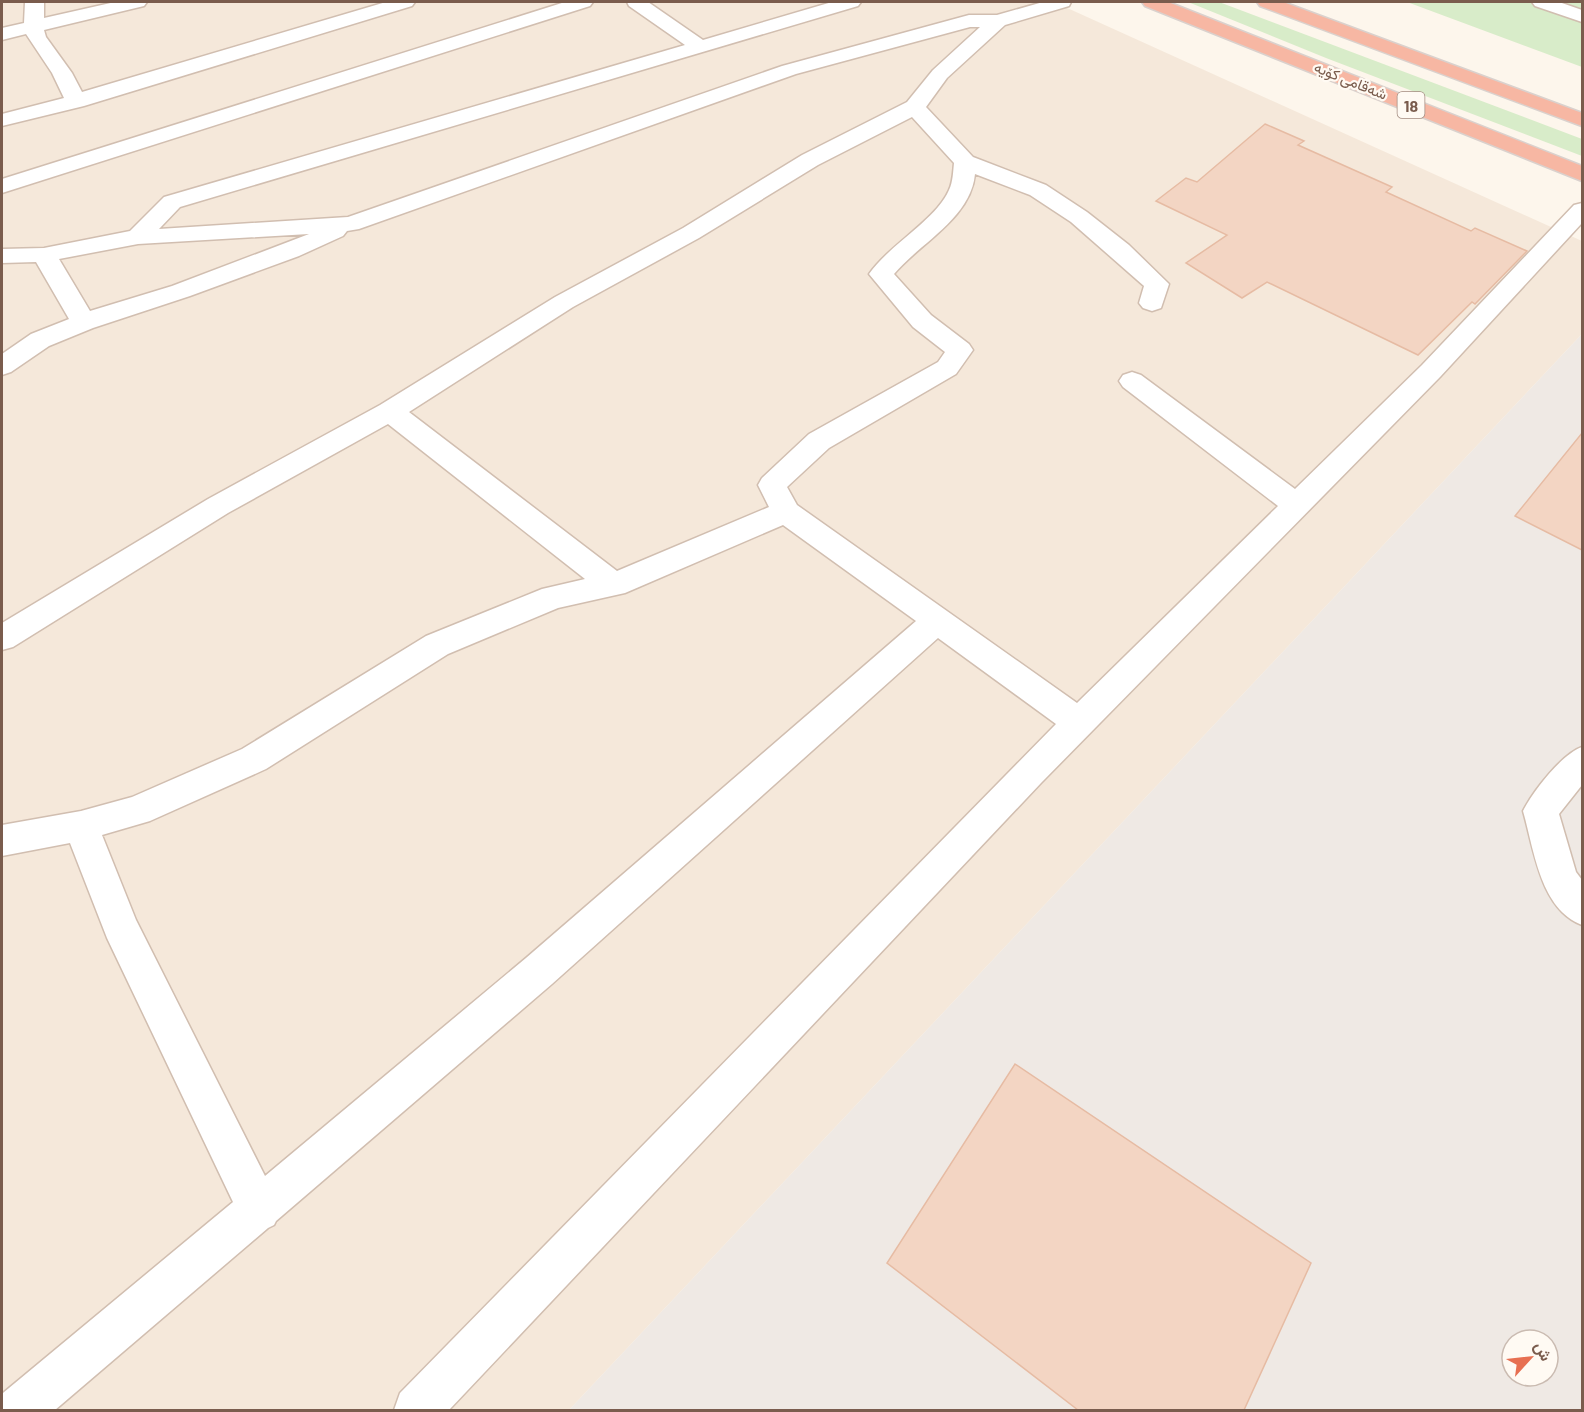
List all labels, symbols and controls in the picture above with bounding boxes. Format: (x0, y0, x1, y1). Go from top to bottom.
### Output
street label: شەقامی کۆیە (1311, 57, 1390, 105)
road number: 18 (1398, 92, 1424, 118)
north arrow (1500, 1328, 1560, 1388)
text: ش (1530, 1338, 1557, 1364)

